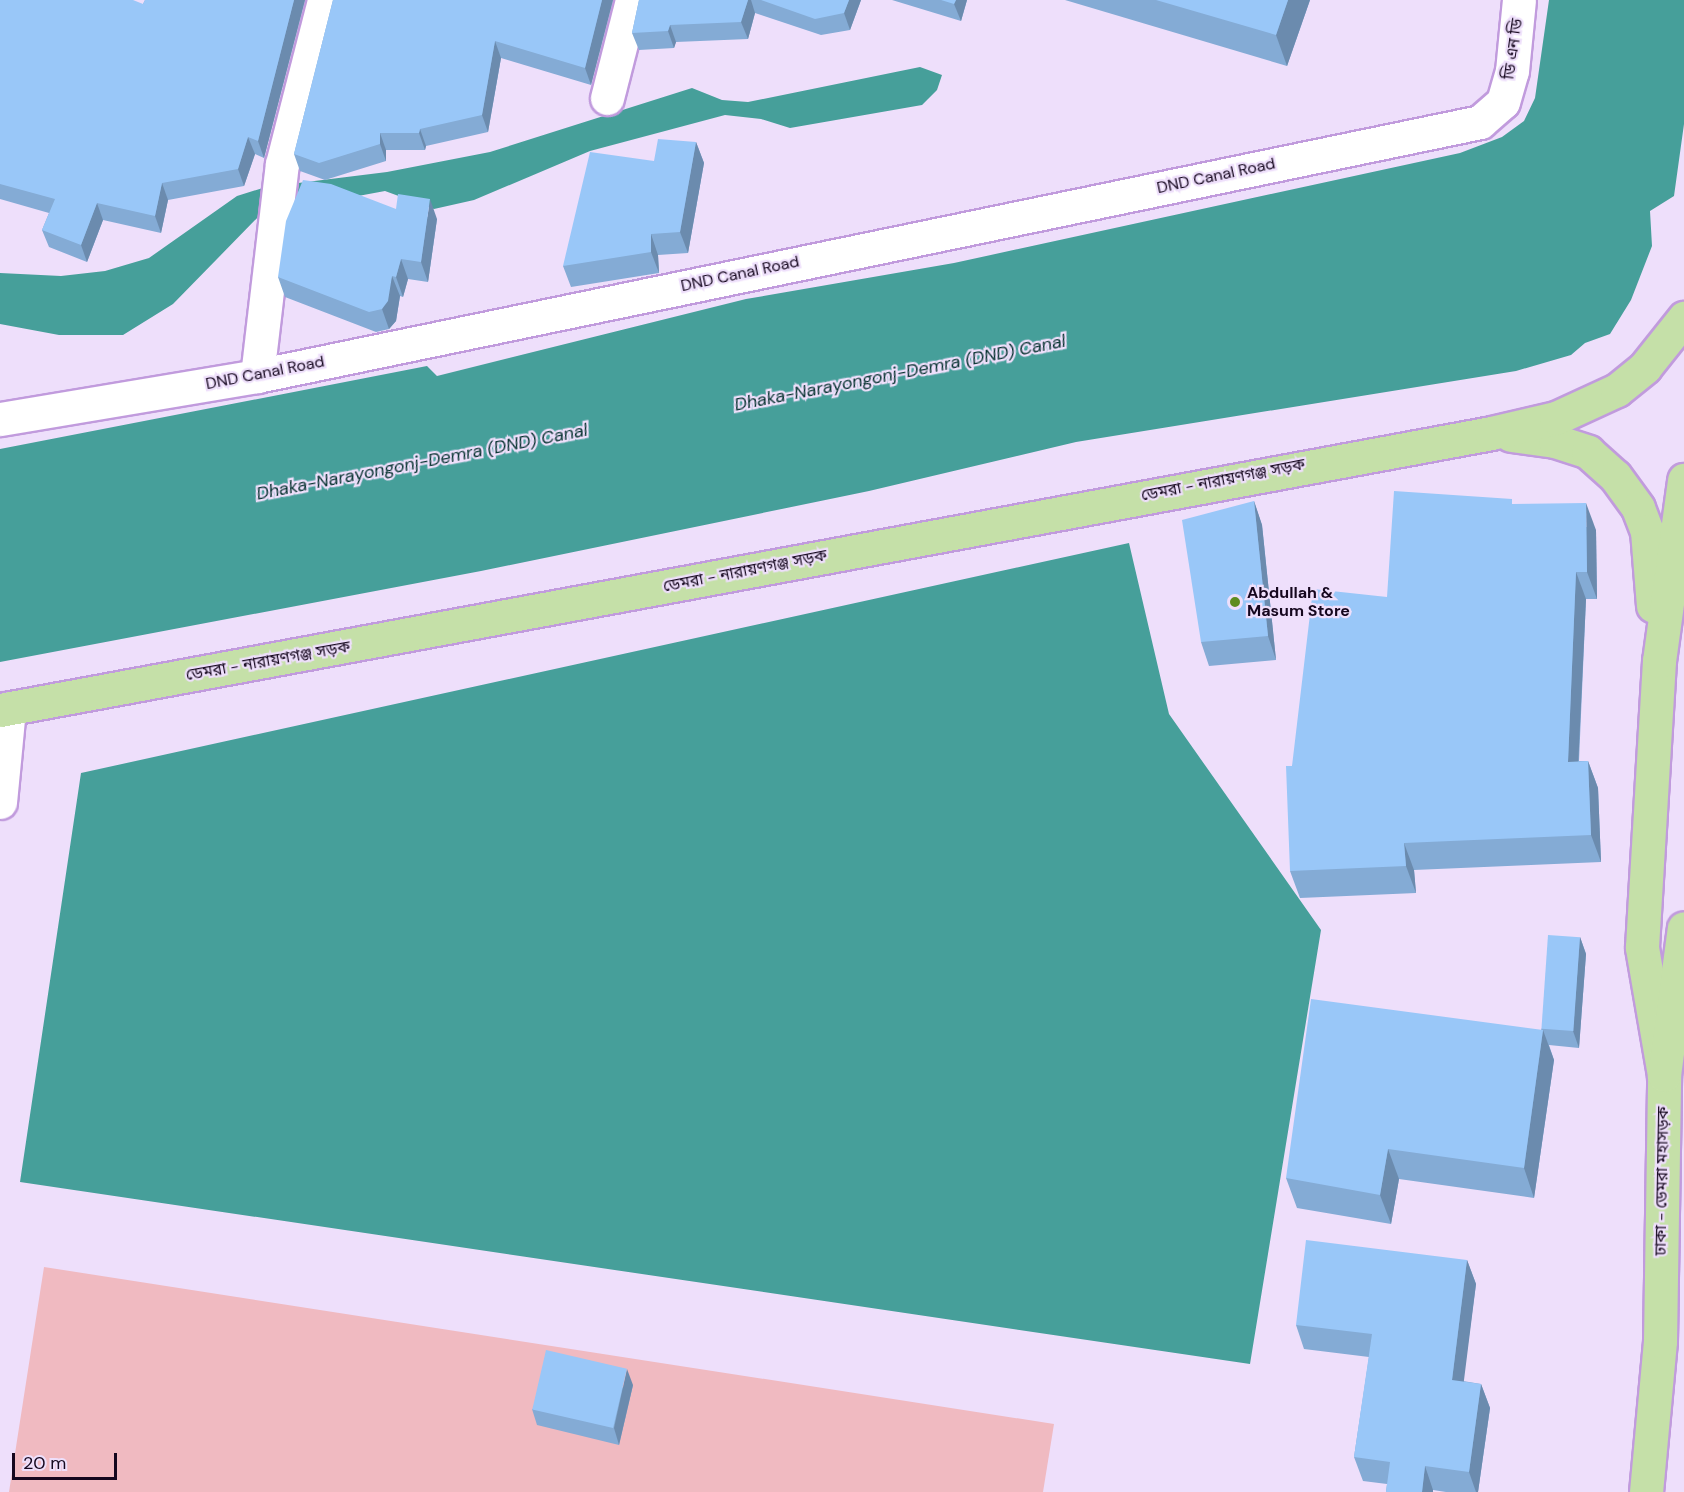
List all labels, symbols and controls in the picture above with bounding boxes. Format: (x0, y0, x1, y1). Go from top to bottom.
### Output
street label: ডি এন ডি (1499, 17, 1527, 81)
street label: DND Canal Road (1155, 154, 1277, 198)
street label: DND Canal Road (679, 252, 801, 296)
water label: Dhaka-Narayongonj-Demra (DND) Canal (732, 330, 1068, 416)
street label: DND Canal Road (204, 352, 326, 394)
water label: Dhaka-Narayongonj-Demra (DND) Canal (254, 419, 590, 505)
street label: ডেমরা - নারায়ণগঞ্জ সড়ক (1139, 455, 1307, 505)
street label: ডেমরা - নারায়ণগঞ্জ সড়ক (661, 546, 829, 596)
place label: Abdullah & Masum Store (1247, 583, 1350, 621)
marker: Abdullah & Masum Store (1228, 595, 1242, 609)
street label: ডেমরা - নারায়ণগঞ্জ সড়ক (184, 637, 352, 685)
street label: ঢাকা - ডেমরা মহাসড়ক (1651, 1106, 1673, 1256)
scale bar (15, 1441, 120, 1479)
text: 20 m (23, 1451, 66, 1475)

